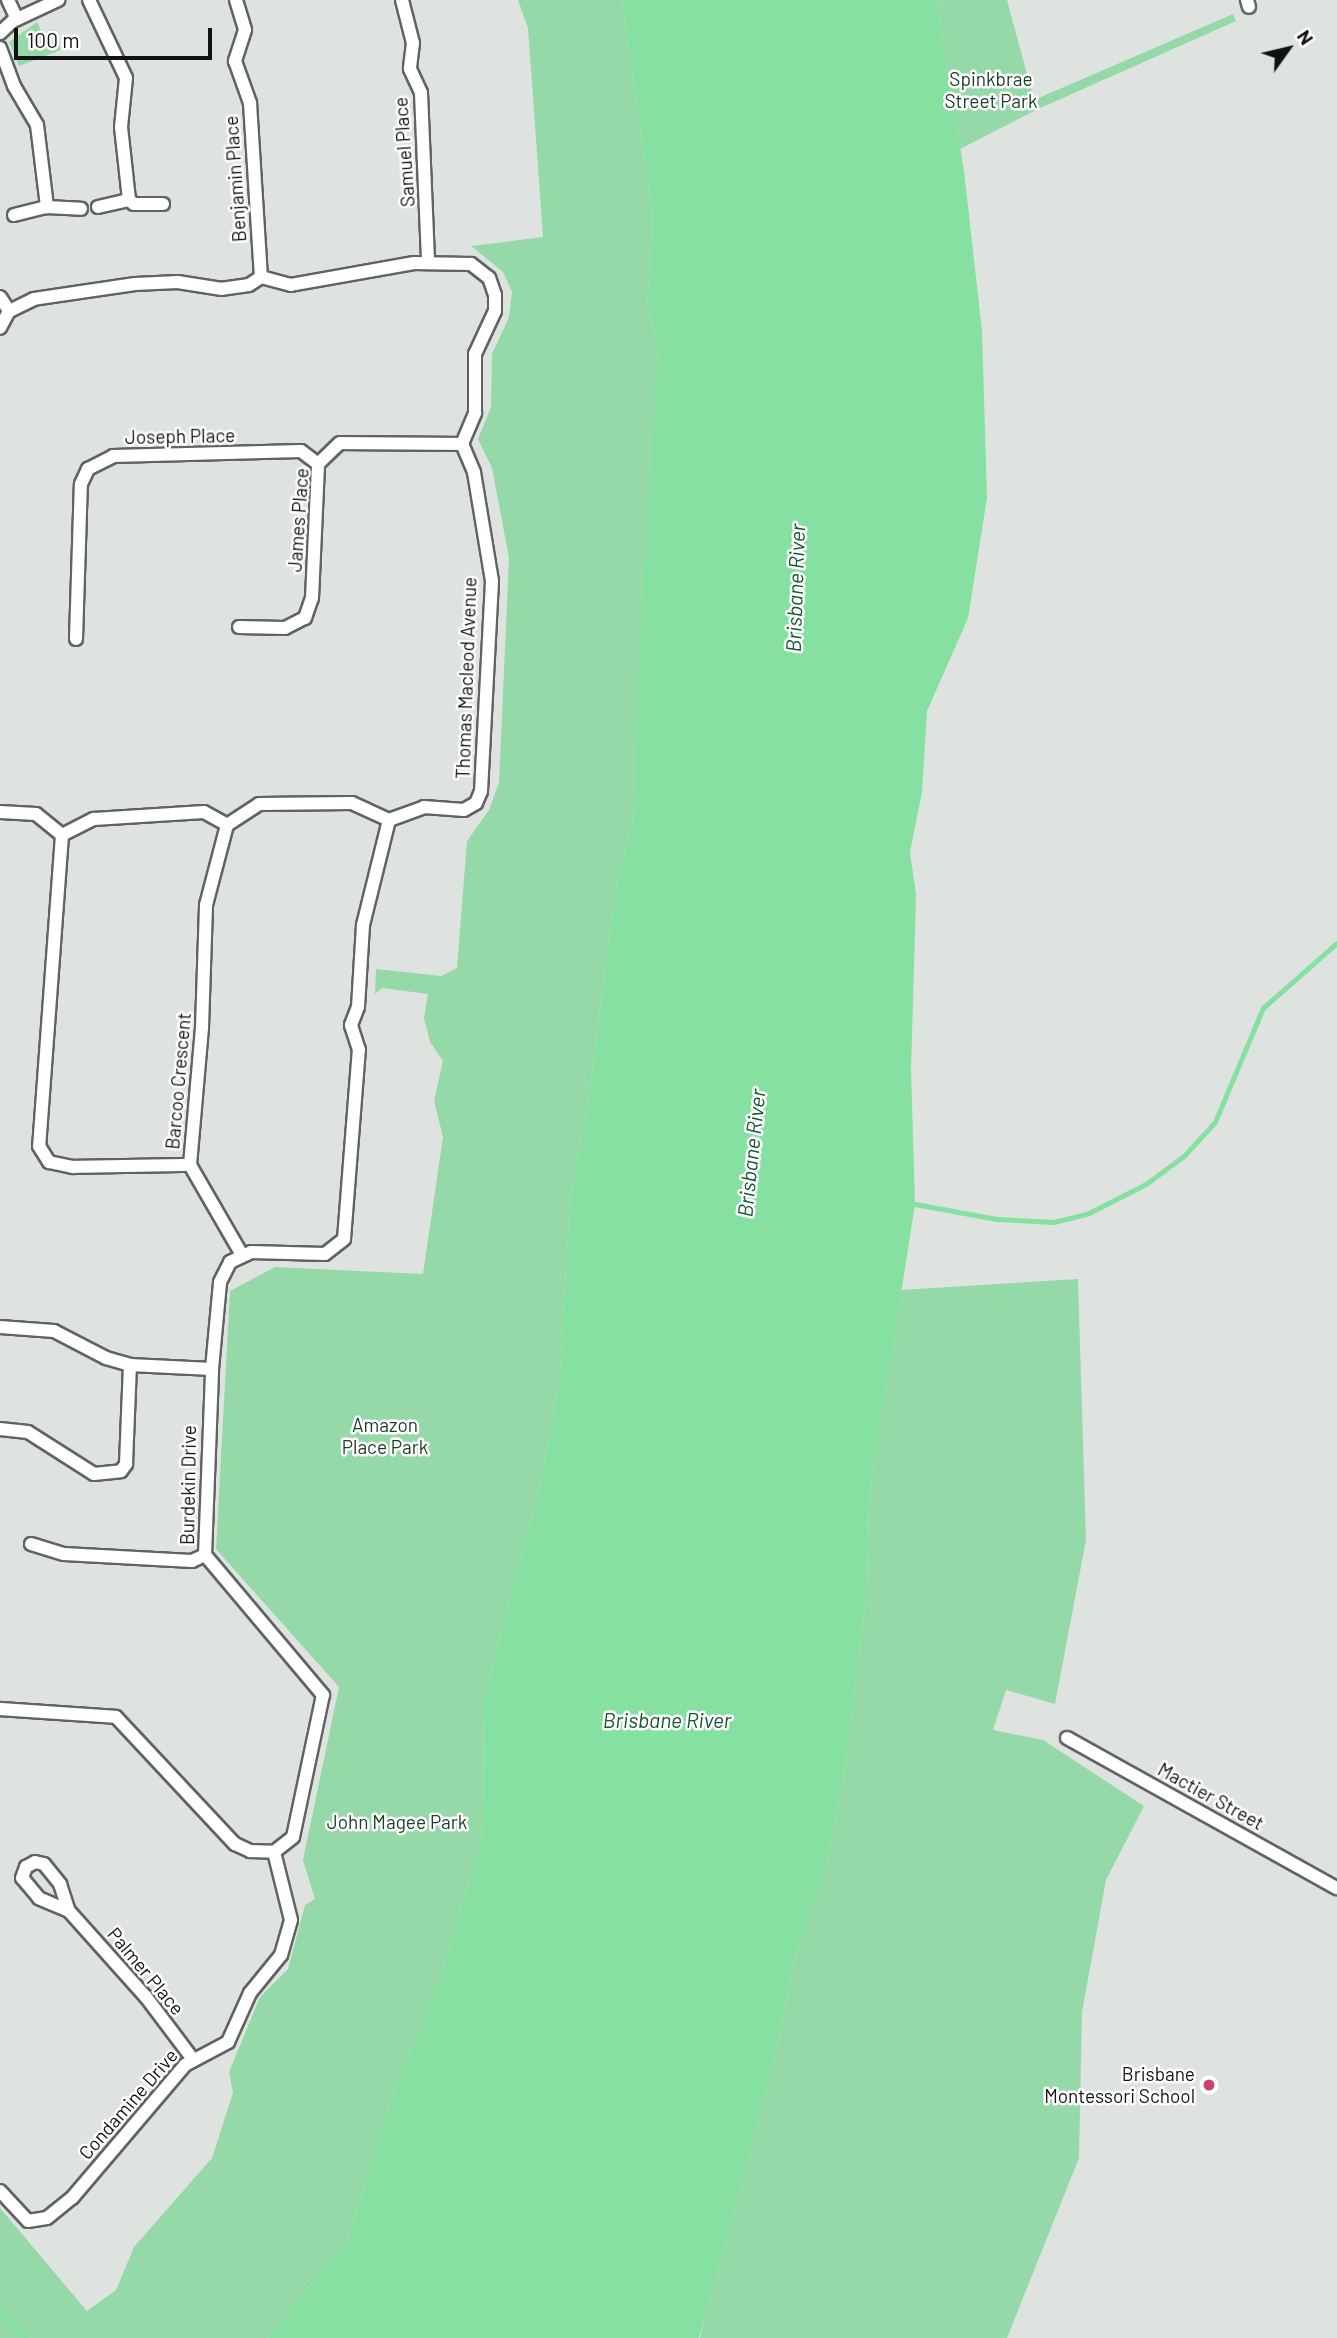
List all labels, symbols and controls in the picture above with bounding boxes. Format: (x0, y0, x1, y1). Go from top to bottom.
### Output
scale bar (18, 14, 215, 58)
north arrow (1253, 14, 1323, 84)
text: N (1293, 25, 1319, 49)
text: 100 m (27, 27, 80, 52)
park label: Spinkbrae Street Park (944, 68, 1038, 112)
street label: Samuel Place (389, 96, 419, 208)
street label: Benjamin Place (219, 115, 251, 243)
street label: Joseph Place (125, 424, 235, 448)
street label: James Place (283, 467, 313, 573)
water label: Brisbane River (780, 523, 810, 653)
street label: Thomas Macleod Avenue (451, 577, 481, 779)
street label: Barcoo Crescent (161, 1012, 195, 1150)
water label: Brisbane River (732, 1088, 770, 1218)
park label: Amazon Place Park (342, 1414, 428, 1458)
street label: Burdekin Drive (176, 1425, 200, 1545)
water label: Brisbane River (603, 1707, 731, 1733)
street label: Mactier Street (1154, 1758, 1268, 1834)
park label: John Magee Park (327, 1811, 467, 1833)
street label: Palmer Place (103, 1923, 189, 2019)
street label: Condamine Drive (74, 2044, 182, 2164)
place label: Brisbane Montessori School (1044, 2063, 1195, 2107)
marker: Brisbane Montessori School (1201, 2077, 1217, 2093)

